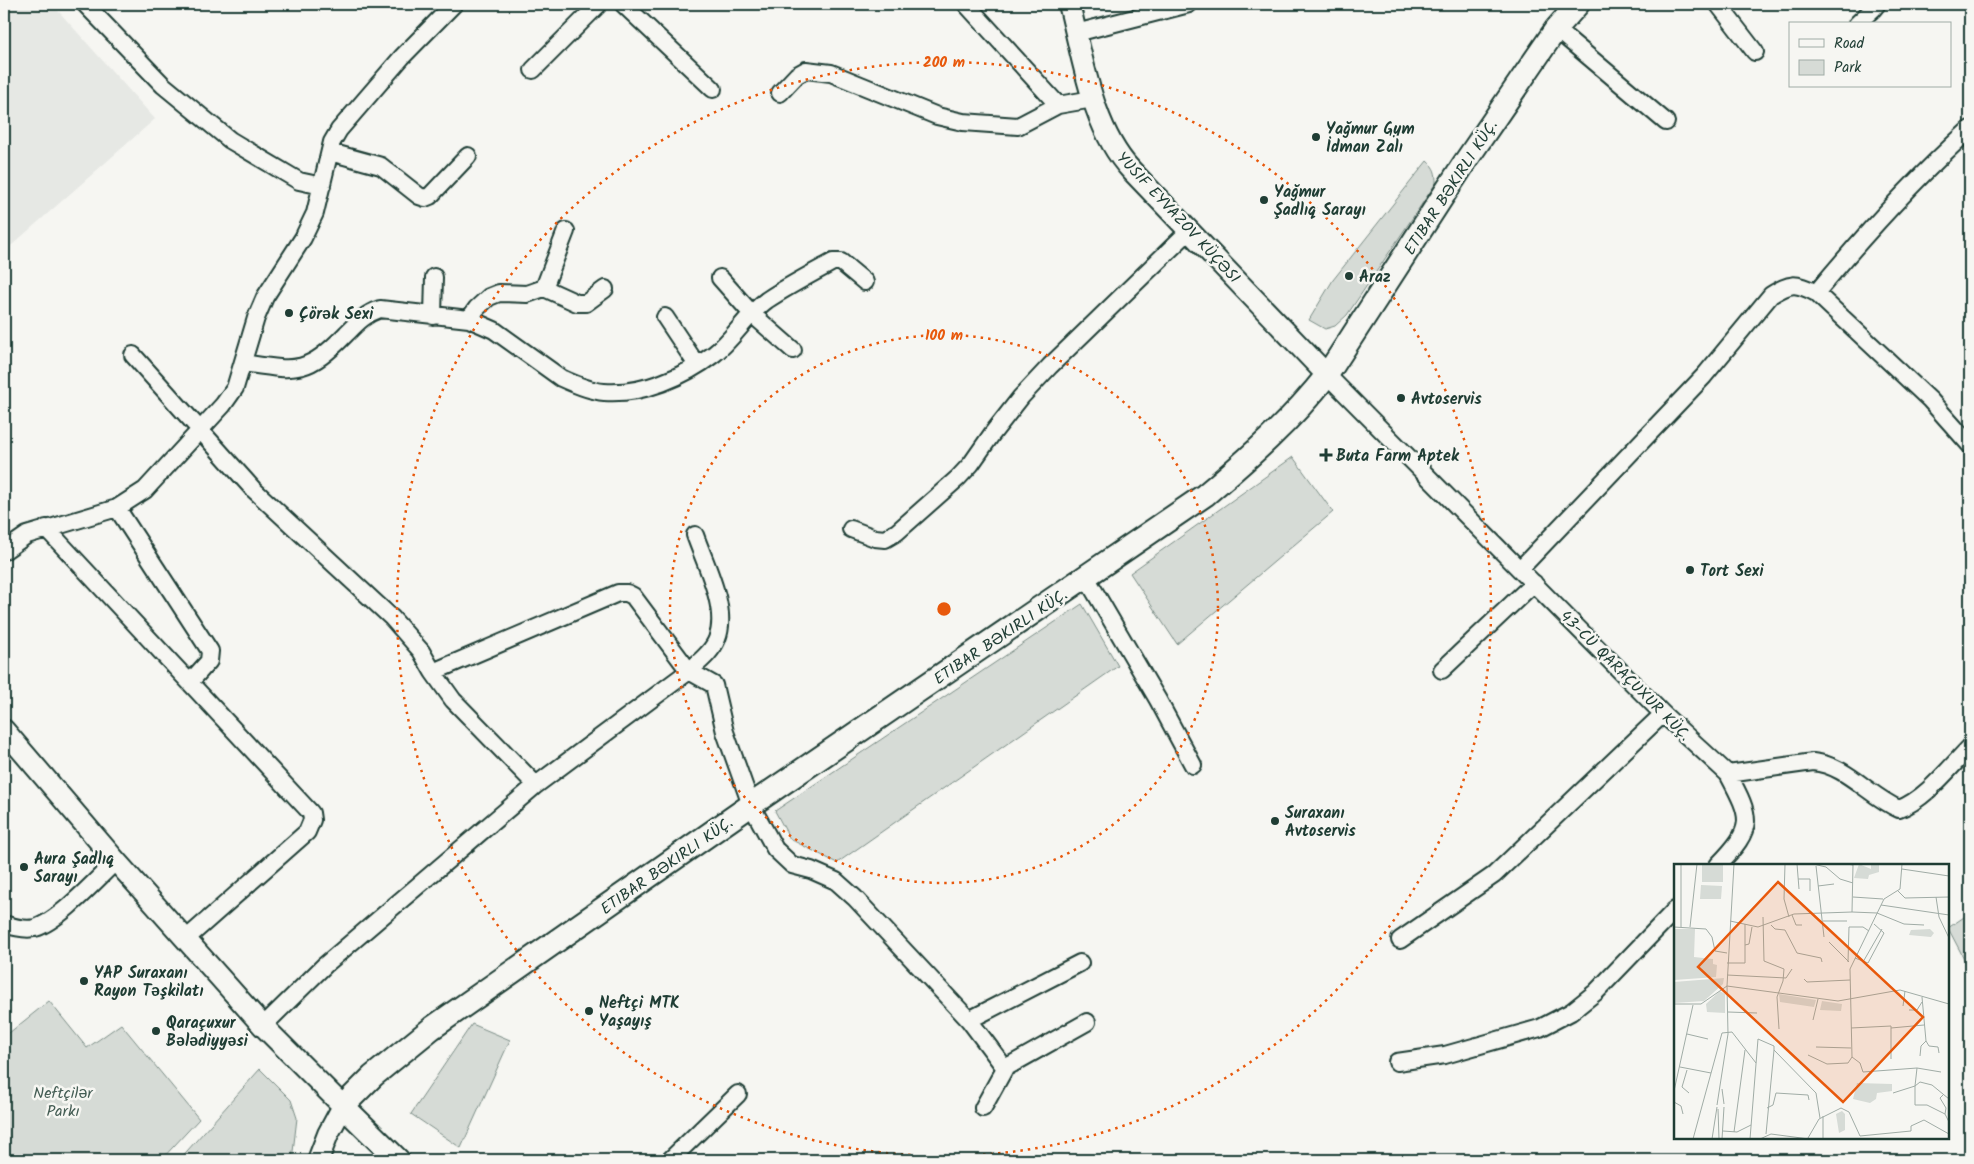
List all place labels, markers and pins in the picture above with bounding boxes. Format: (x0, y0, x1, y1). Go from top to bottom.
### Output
place label: Yağmur Gym İdman Zalı (1326, 117, 1414, 160)
marker: Yağmur Gym İdman Zalı (1310, 131, 1322, 143)
place label: Yağmur Şadlıq Sarayı (1274, 180, 1366, 223)
marker: Yağmur Şadlıq Sarayı (1258, 194, 1270, 206)
place label: Araz (1359, 265, 1391, 290)
marker: Araz (1343, 270, 1355, 282)
place label: Çörək Sexi (299, 302, 374, 327)
marker: Çörək Sexi (283, 307, 295, 319)
place label: Avtoservis (1411, 387, 1482, 412)
marker: Avtoservis (1395, 392, 1407, 404)
place label: Buta Farm Aptek (1336, 444, 1460, 469)
marker: Buta Farm Aptek (1320, 449, 1332, 461)
place label: Tort Sexi (1700, 559, 1764, 584)
marker: Tort Sexi (1684, 564, 1696, 576)
centre of rings (935, 600, 953, 618)
place label: Suraxanı Avtoservis (1285, 801, 1356, 844)
marker: Suraxanı Avtoservis (1269, 815, 1281, 827)
place label: Aura Şadlıq Sarayı (34, 847, 114, 890)
marker: Aura Şadlıq Sarayı (18, 861, 30, 873)
place label: YAP Suraxanı Rayon Təşkilatı (94, 961, 203, 1004)
marker: YAP Suraxanı Rayon Təşkilatı (78, 975, 90, 987)
place label: Neftçi MTK Yaşayış (599, 991, 680, 1034)
marker: Neftçi MTK Yaşayış (583, 1005, 595, 1017)
place label: Qaraçuxur Bələdiyyəsi (166, 1011, 249, 1054)
marker: Qaraçuxur Bələdiyyəsi (150, 1025, 162, 1037)

